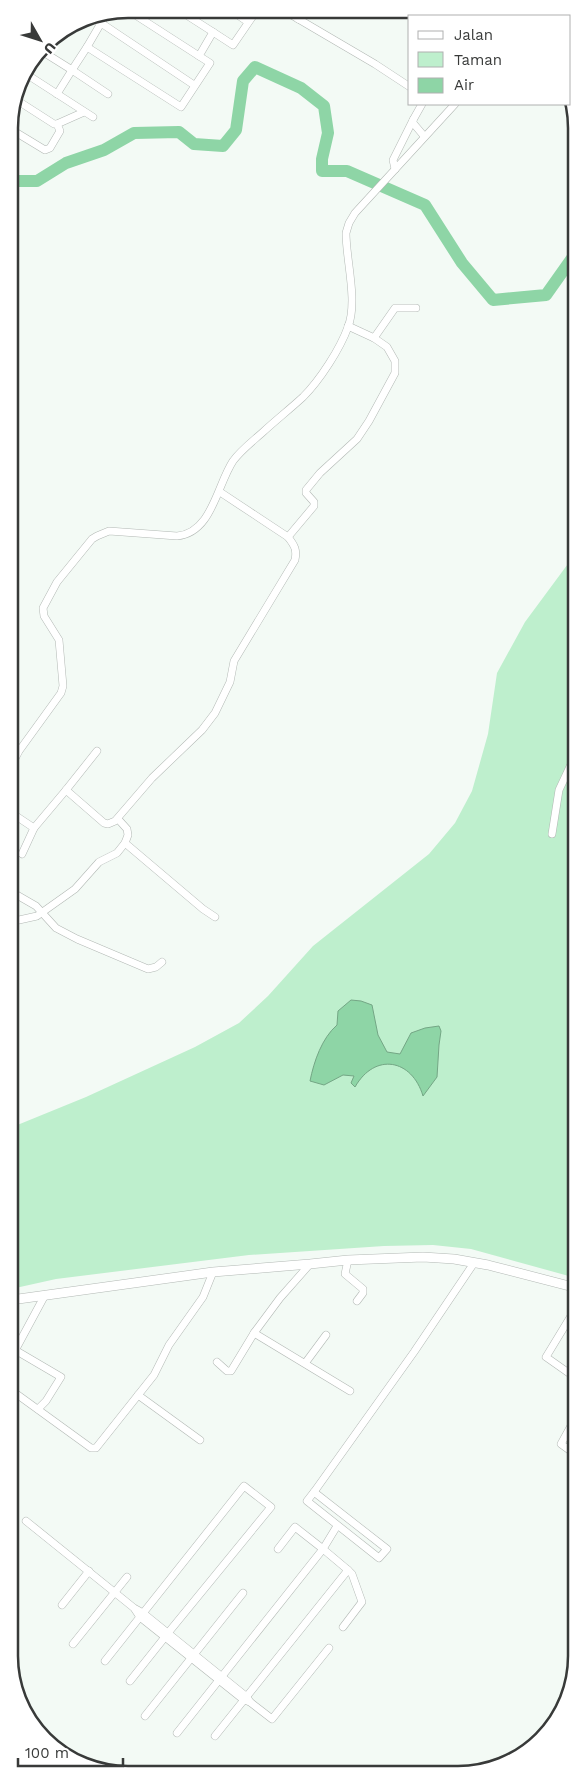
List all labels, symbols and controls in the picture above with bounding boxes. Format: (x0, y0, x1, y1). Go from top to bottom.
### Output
north arrow (15, 15, 65, 65)
legend (408, 15, 571, 105)
text: Jalan (454, 26, 493, 44)
text: U (41, 39, 59, 57)
text: Taman (454, 51, 502, 69)
text: Air (454, 76, 474, 94)
scale bar (18, 1736, 122, 1768)
text: 100 m (25, 1744, 69, 1762)

